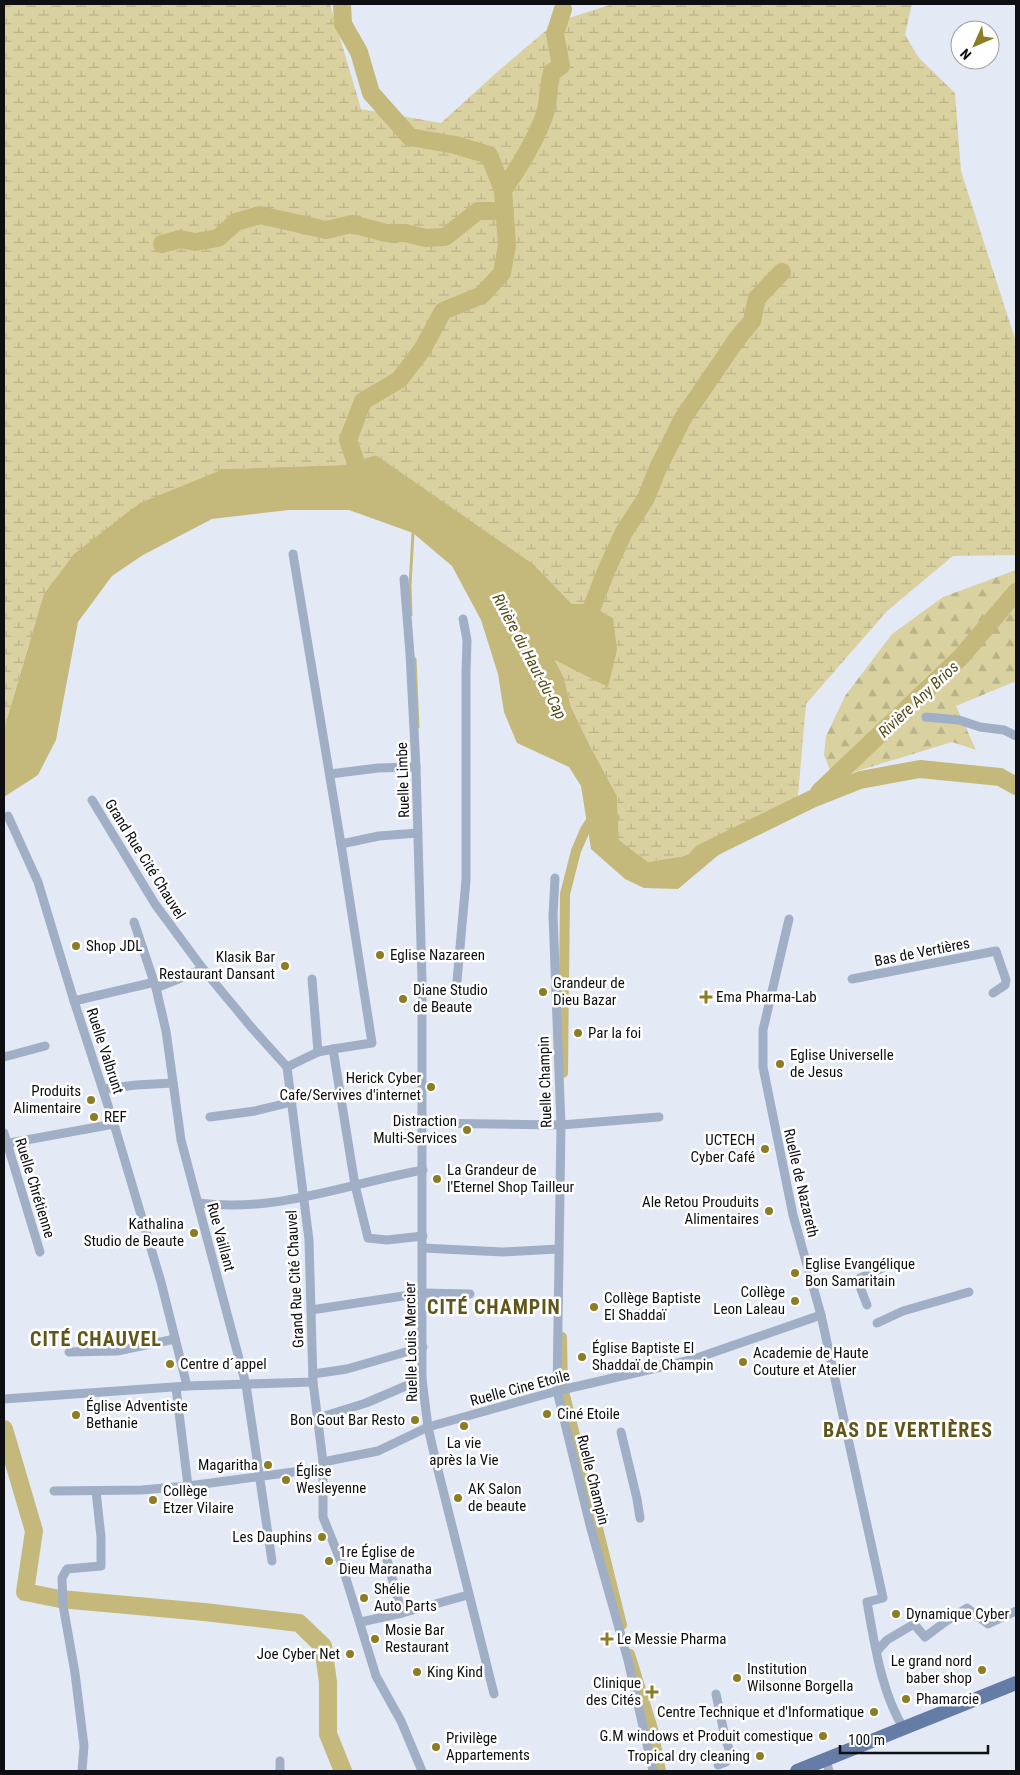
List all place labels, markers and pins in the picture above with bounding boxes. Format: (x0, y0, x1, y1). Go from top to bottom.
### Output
place label: Shop JDL (86, 937, 142, 955)
marker: Shop JDL (70, 940, 82, 952)
place label: Eglise Nazareen (390, 946, 485, 964)
place label: Klasik Bar Restaurant Dansant (159, 948, 275, 983)
marker: Eglise Nazareen (374, 949, 386, 961)
marker: Klasik Bar Restaurant Dansant (279, 960, 291, 972)
place label: Grandeur de Dieu Bazar (553, 974, 625, 1009)
place label: Diane Studio de Beaute (413, 981, 488, 1016)
marker: Grandeur de Dieu Bazar (537, 986, 549, 998)
place label: Ema Pharma-Lab (716, 988, 817, 1006)
marker: Ema Pharma-Lab (700, 991, 712, 1003)
marker: Diane Studio de Beaute (397, 993, 409, 1005)
place label: Par la foi (588, 1024, 641, 1042)
marker: Par la foi (572, 1027, 584, 1039)
place label: Eglise Universelle de Jesus (790, 1046, 894, 1081)
marker: Eglise Universelle de Jesus (774, 1058, 786, 1070)
place label: Herick Cyber Cafe/Servives d'internet (280, 1069, 421, 1104)
marker: Herick Cyber Cafe/Servives d'internet (425, 1081, 437, 1093)
place label: Produits Alimentaire (13, 1082, 81, 1117)
marker: Produits Alimentaire (85, 1094, 97, 1106)
place label: REF (104, 1108, 127, 1126)
marker: REF (88, 1111, 100, 1123)
place label: Distraction Multi-Services (373, 1112, 457, 1147)
marker: Distraction Multi-Services (461, 1124, 473, 1136)
place label: UCTECH Cyber Café (691, 1131, 755, 1166)
marker: UCTECH Cyber Café (759, 1143, 771, 1155)
place label: La Grandeur de l'Eternel Shop Tailleur (447, 1161, 575, 1196)
marker: La Grandeur de l'Eternel Shop Tailleur (431, 1173, 443, 1185)
place label: Ale Retou Prouduits Alimentaires (642, 1193, 759, 1228)
marker: Ale Retou Prouduits Alimentaires (763, 1205, 775, 1217)
place label: Kathalina Studio de Beaute (84, 1215, 184, 1250)
marker: Kathalina Studio de Beaute (188, 1227, 200, 1239)
place label: Eglise Evangélique Bon Samaritain (805, 1255, 915, 1290)
marker: Eglise Evangélique Bon Samaritain (789, 1267, 801, 1279)
place label: Collège Leon Laleau (713, 1283, 785, 1318)
place label: Collège Baptiste El Shaddaï (604, 1289, 701, 1324)
marker: Collège Leon Laleau (789, 1295, 801, 1307)
marker: Collège Baptiste El Shaddaï (588, 1301, 600, 1313)
place label: Église Baptiste El Shaddaï de Champin (592, 1339, 714, 1374)
place label: Academie de Haute Couture et Atelier (753, 1344, 869, 1379)
marker: Église Baptiste El Shaddaï de Champin (576, 1351, 588, 1363)
place label: Centre d´appel (180, 1355, 267, 1373)
marker: Academie de Haute Couture et Atelier (737, 1356, 749, 1368)
marker: Centre d´appel (164, 1358, 176, 1370)
place label: Église Adventiste Bethanie (86, 1397, 188, 1432)
place label: Ciné Etoile (557, 1405, 620, 1423)
marker: Ciné Etoile (541, 1408, 553, 1420)
marker: Église Adventiste Bethanie (70, 1409, 82, 1421)
place label: Bon Gout Bar Resto (290, 1411, 405, 1429)
marker: Bon Gout Bar Resto (409, 1414, 421, 1426)
marker: La vie après la Vie (458, 1420, 470, 1432)
place label: La vie après la Vie (429, 1434, 499, 1469)
place label: Magaritha (198, 1456, 258, 1474)
marker: Magaritha (262, 1459, 274, 1471)
place label: Église Wesleyenne (296, 1462, 366, 1497)
marker: Église Wesleyenne (280, 1474, 292, 1486)
place label: AK Salon de beaute (468, 1480, 526, 1515)
place label: Collège Etzer Vilaire (163, 1482, 234, 1517)
marker: AK Salon de beaute (452, 1492, 464, 1504)
marker: Collège Etzer Vilaire (147, 1494, 159, 1506)
place label: Les Dauphins (232, 1528, 312, 1546)
marker: Les Dauphins (316, 1531, 328, 1543)
place label: 1re Église de Dieu Maranatha (339, 1543, 432, 1578)
marker: 1re Église de Dieu Maranatha (323, 1555, 335, 1567)
place label: Shélie Auto Parts (374, 1580, 437, 1615)
marker: Shélie Auto Parts (358, 1592, 370, 1604)
place label: Dynamique Cyber (906, 1605, 1009, 1623)
marker: Dynamique Cyber (890, 1608, 902, 1620)
place label: Mosie Bar Restaurant (385, 1621, 449, 1656)
place label: Le Messie Pharma (617, 1630, 726, 1648)
marker: Mosie Bar Restaurant (369, 1633, 381, 1645)
marker: Le Messie Pharma (601, 1633, 613, 1645)
place label: Joe Cyber Net (257, 1645, 340, 1663)
marker: Joe Cyber Net (344, 1648, 356, 1660)
place label: Le grand nord baber shop (891, 1652, 972, 1687)
place label: Institution Wilsonne Borgella (747, 1660, 853, 1695)
place label: King Kind (427, 1663, 483, 1681)
marker: Le grand nord baber shop (976, 1664, 988, 1676)
marker: King Kind (411, 1666, 423, 1678)
marker: Institution Wilsonne Borgella (731, 1672, 743, 1684)
place label: Clinique des Cités (586, 1674, 641, 1709)
marker: Clinique des Cités (645, 1685, 659, 1699)
place label: Phamarcie (916, 1690, 979, 1708)
marker: Phamarcie (900, 1693, 912, 1705)
place label: Centre Technique et d'Informatique (657, 1703, 864, 1721)
marker: Centre Technique et d'Informatique (868, 1706, 880, 1718)
place label: G.M windows et Produit comestique (599, 1727, 813, 1745)
place label: Privilège Appartements (446, 1729, 530, 1764)
marker: G.M windows et Produit comestique (817, 1730, 829, 1742)
marker: Privilège Appartements (430, 1741, 442, 1753)
place label: Tropical dry cleaning (627, 1747, 750, 1765)
marker: Tropical dry cleaning (754, 1750, 766, 1762)

